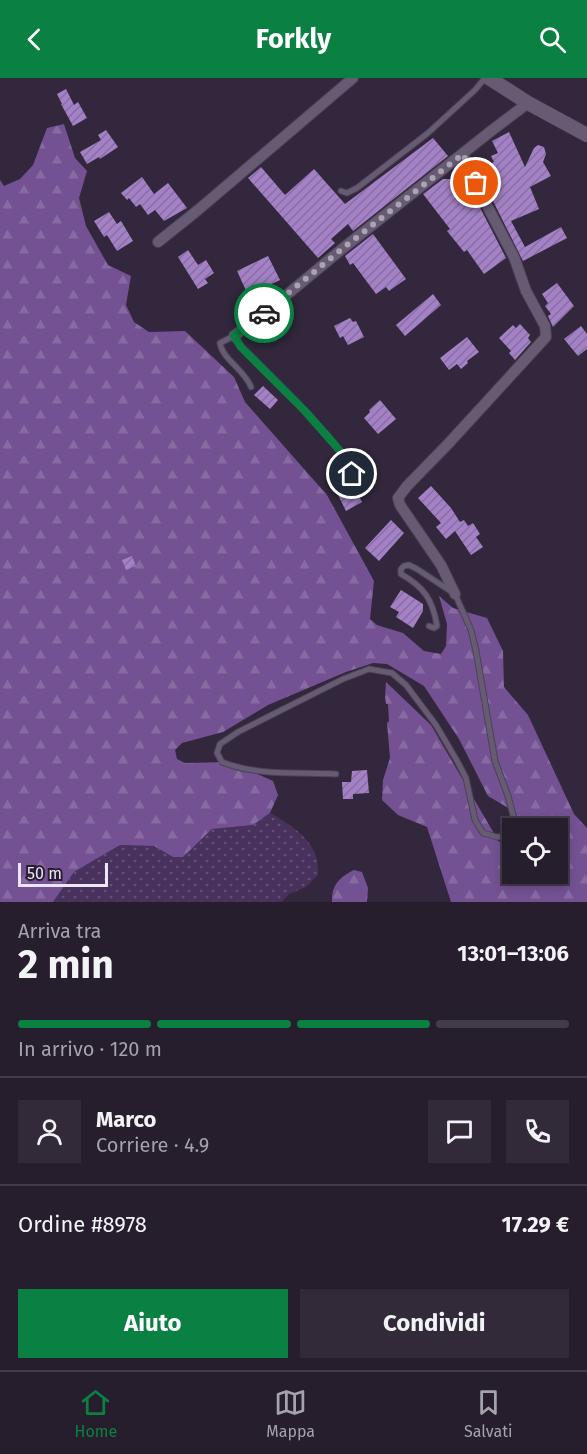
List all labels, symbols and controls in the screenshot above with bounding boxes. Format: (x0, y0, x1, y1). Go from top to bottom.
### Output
icon: back (18, 23, 51, 56)
text: Forkly (256, 23, 331, 55)
icon: search (536, 23, 569, 56)
pin (450, 157, 501, 208)
icon: bag (459, 166, 492, 199)
courier (234, 283, 294, 343)
icon: car (248, 297, 281, 330)
pin (326, 448, 377, 499)
icon: home (335, 457, 368, 490)
map controls (502, 818, 568, 884)
button: locate (502, 818, 568, 884)
scale bar (18, 860, 108, 888)
text: 50 m (27, 864, 62, 883)
text: Arriva tra (18, 919, 101, 943)
text: 13:01–13:06 (457, 940, 569, 967)
text: 2 min (18, 942, 114, 988)
text: In arrivo · 120 m (18, 1037, 162, 1061)
button: person (18, 1100, 81, 1163)
button: chat (428, 1100, 491, 1163)
button: phone (506, 1100, 569, 1163)
text: Marco (96, 1106, 156, 1133)
text: Corriere · 4.9 (96, 1133, 209, 1157)
text: Ordine #8978 (18, 1211, 147, 1238)
text: 17.29 € (502, 1211, 569, 1238)
button: Aiuto (18, 1289, 288, 1358)
button: Condividi (300, 1289, 569, 1358)
tab: Home (75, 1386, 117, 1441)
tab: Mappa (266, 1386, 315, 1441)
tab: Salvati (464, 1386, 512, 1441)

